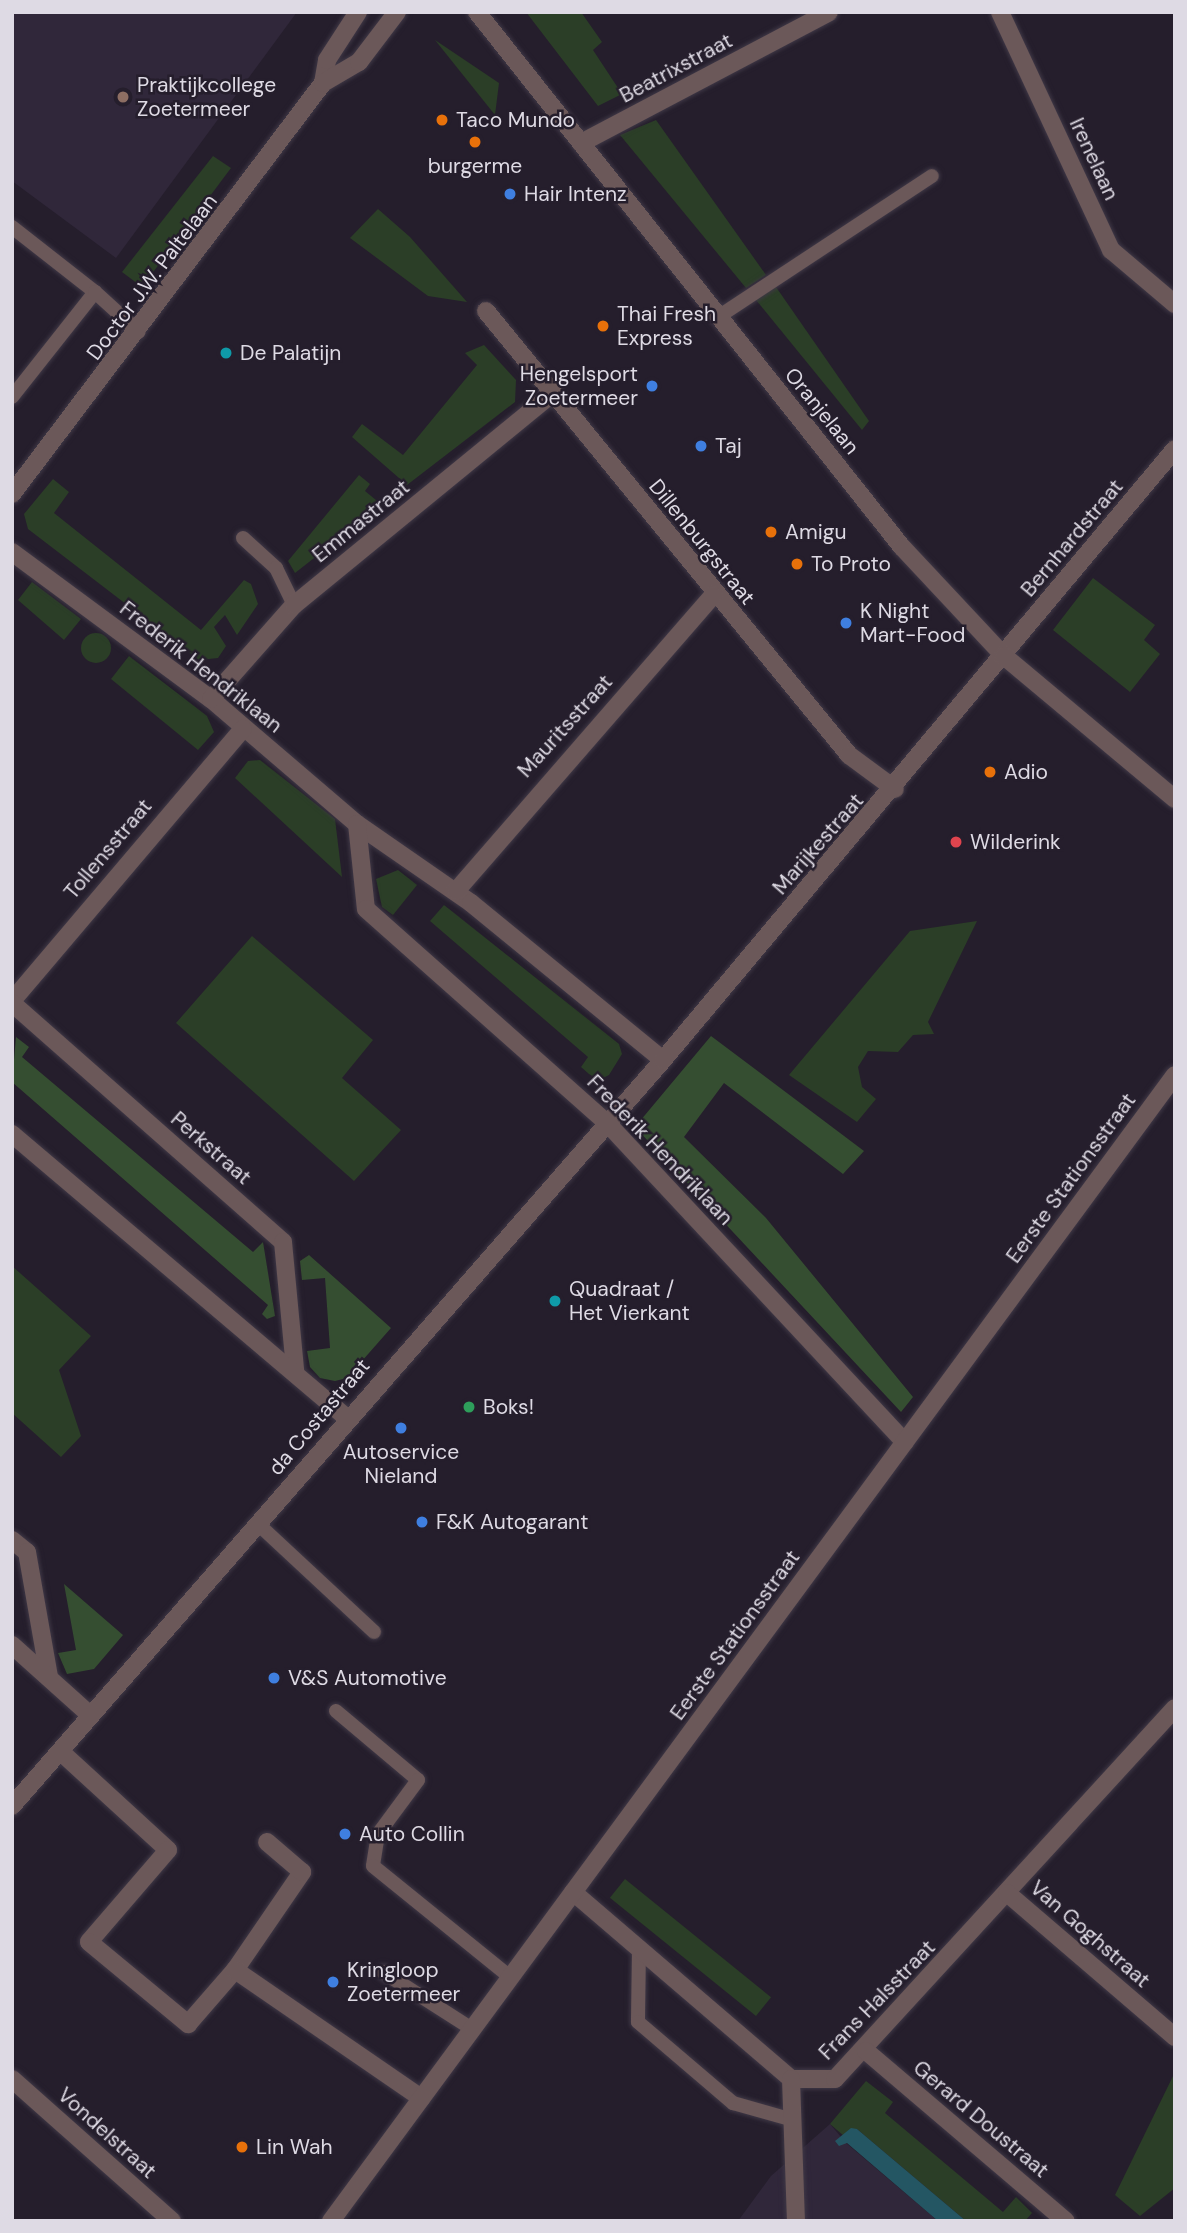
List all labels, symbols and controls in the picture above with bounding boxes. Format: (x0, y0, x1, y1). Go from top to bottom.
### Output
street label: Beatrixstraat (615, 28, 737, 108)
place label: Praktijkcollege Zoetermeer (137, 72, 276, 122)
marker: Praktijkcollege Zoetermeer (115, 89, 131, 105)
place label: Taco Mundo (456, 107, 575, 133)
marker: Taco Mundo (434, 112, 450, 128)
street label: Irenelaan (1064, 114, 1124, 204)
marker: burgerme (467, 134, 483, 150)
place label: burgerme (428, 153, 522, 179)
place label: Hair Intenz (524, 181, 627, 207)
marker: Hair Intenz (502, 186, 518, 202)
street label: Doctor J.W. Paltelaan (81, 189, 223, 365)
place label: Thai Fresh Express (617, 301, 716, 351)
marker: Thai Fresh Express (595, 318, 611, 334)
place label: De Palatijn (240, 340, 341, 366)
marker: De Palatijn (218, 345, 234, 361)
place label: Hengelsport Zoetermeer (520, 361, 638, 411)
street label: Oranjelaan (779, 363, 865, 459)
marker: Hengelsport Zoetermeer (644, 378, 660, 394)
place label: Taj (715, 433, 742, 459)
marker: Taj (693, 438, 709, 454)
street label: Emmastraat (307, 474, 415, 568)
street label: Dillenburgstraat (644, 474, 760, 610)
street label: Bernhardstraat (1016, 474, 1128, 602)
place label: Amigu (785, 519, 846, 545)
marker: Amigu (763, 524, 779, 540)
place label: To Proto (811, 551, 891, 577)
marker: To Proto (789, 556, 805, 572)
street label: Frederik Hendriklaan (115, 596, 287, 738)
place label: K Night Mart-Food (860, 598, 965, 648)
marker: K Night Mart-Food (838, 615, 854, 631)
street label: Mauritsstraat (512, 669, 618, 783)
place label: Adio (1004, 759, 1048, 785)
marker: Adio (982, 764, 998, 780)
street label: Marijkestraat (767, 788, 869, 900)
street label: Tollensstraat (59, 794, 157, 904)
place label: Wilderink (970, 829, 1061, 855)
marker: Wilderink (948, 834, 964, 850)
street label: Frederik Hendriklaan (582, 1070, 738, 1230)
street label: Eerste Stationsstraat (1001, 1088, 1141, 1268)
street label: Perkstraat (166, 1106, 256, 1190)
place label: Quadraat / Het Vierkant (569, 1276, 690, 1326)
marker: Quadraat / Het Vierkant (547, 1293, 563, 1309)
street label: da Costastraat (263, 1354, 375, 1480)
place label: Boks! (483, 1394, 534, 1420)
marker: Boks! (461, 1399, 477, 1415)
marker: Autoservice Nieland (393, 1420, 409, 1436)
place label: Autoservice Nieland (343, 1439, 459, 1489)
place label: F&K Autogarant (436, 1509, 588, 1535)
marker: F&K Autogarant (414, 1514, 430, 1530)
street label: Eerste Stationsstraat (665, 1545, 805, 1725)
place label: V&S Automotive (288, 1665, 447, 1691)
marker: V&S Automotive (266, 1670, 282, 1686)
place label: Auto Collin (359, 1821, 465, 1847)
marker: Auto Collin (337, 1826, 353, 1842)
street label: Van Goghstraat (1025, 1875, 1155, 1993)
street label: Frans Halsstraat (814, 1935, 940, 2065)
place label: Kringloop Zoetermeer (347, 1957, 460, 2007)
marker: Kringloop Zoetermeer (325, 1974, 341, 1990)
street label: Gerard Doustraat (908, 2055, 1054, 2183)
street label: Vondelstraat (53, 2082, 161, 2184)
place label: Lin Wah (256, 2134, 333, 2160)
marker: Lin Wah (234, 2139, 250, 2155)

